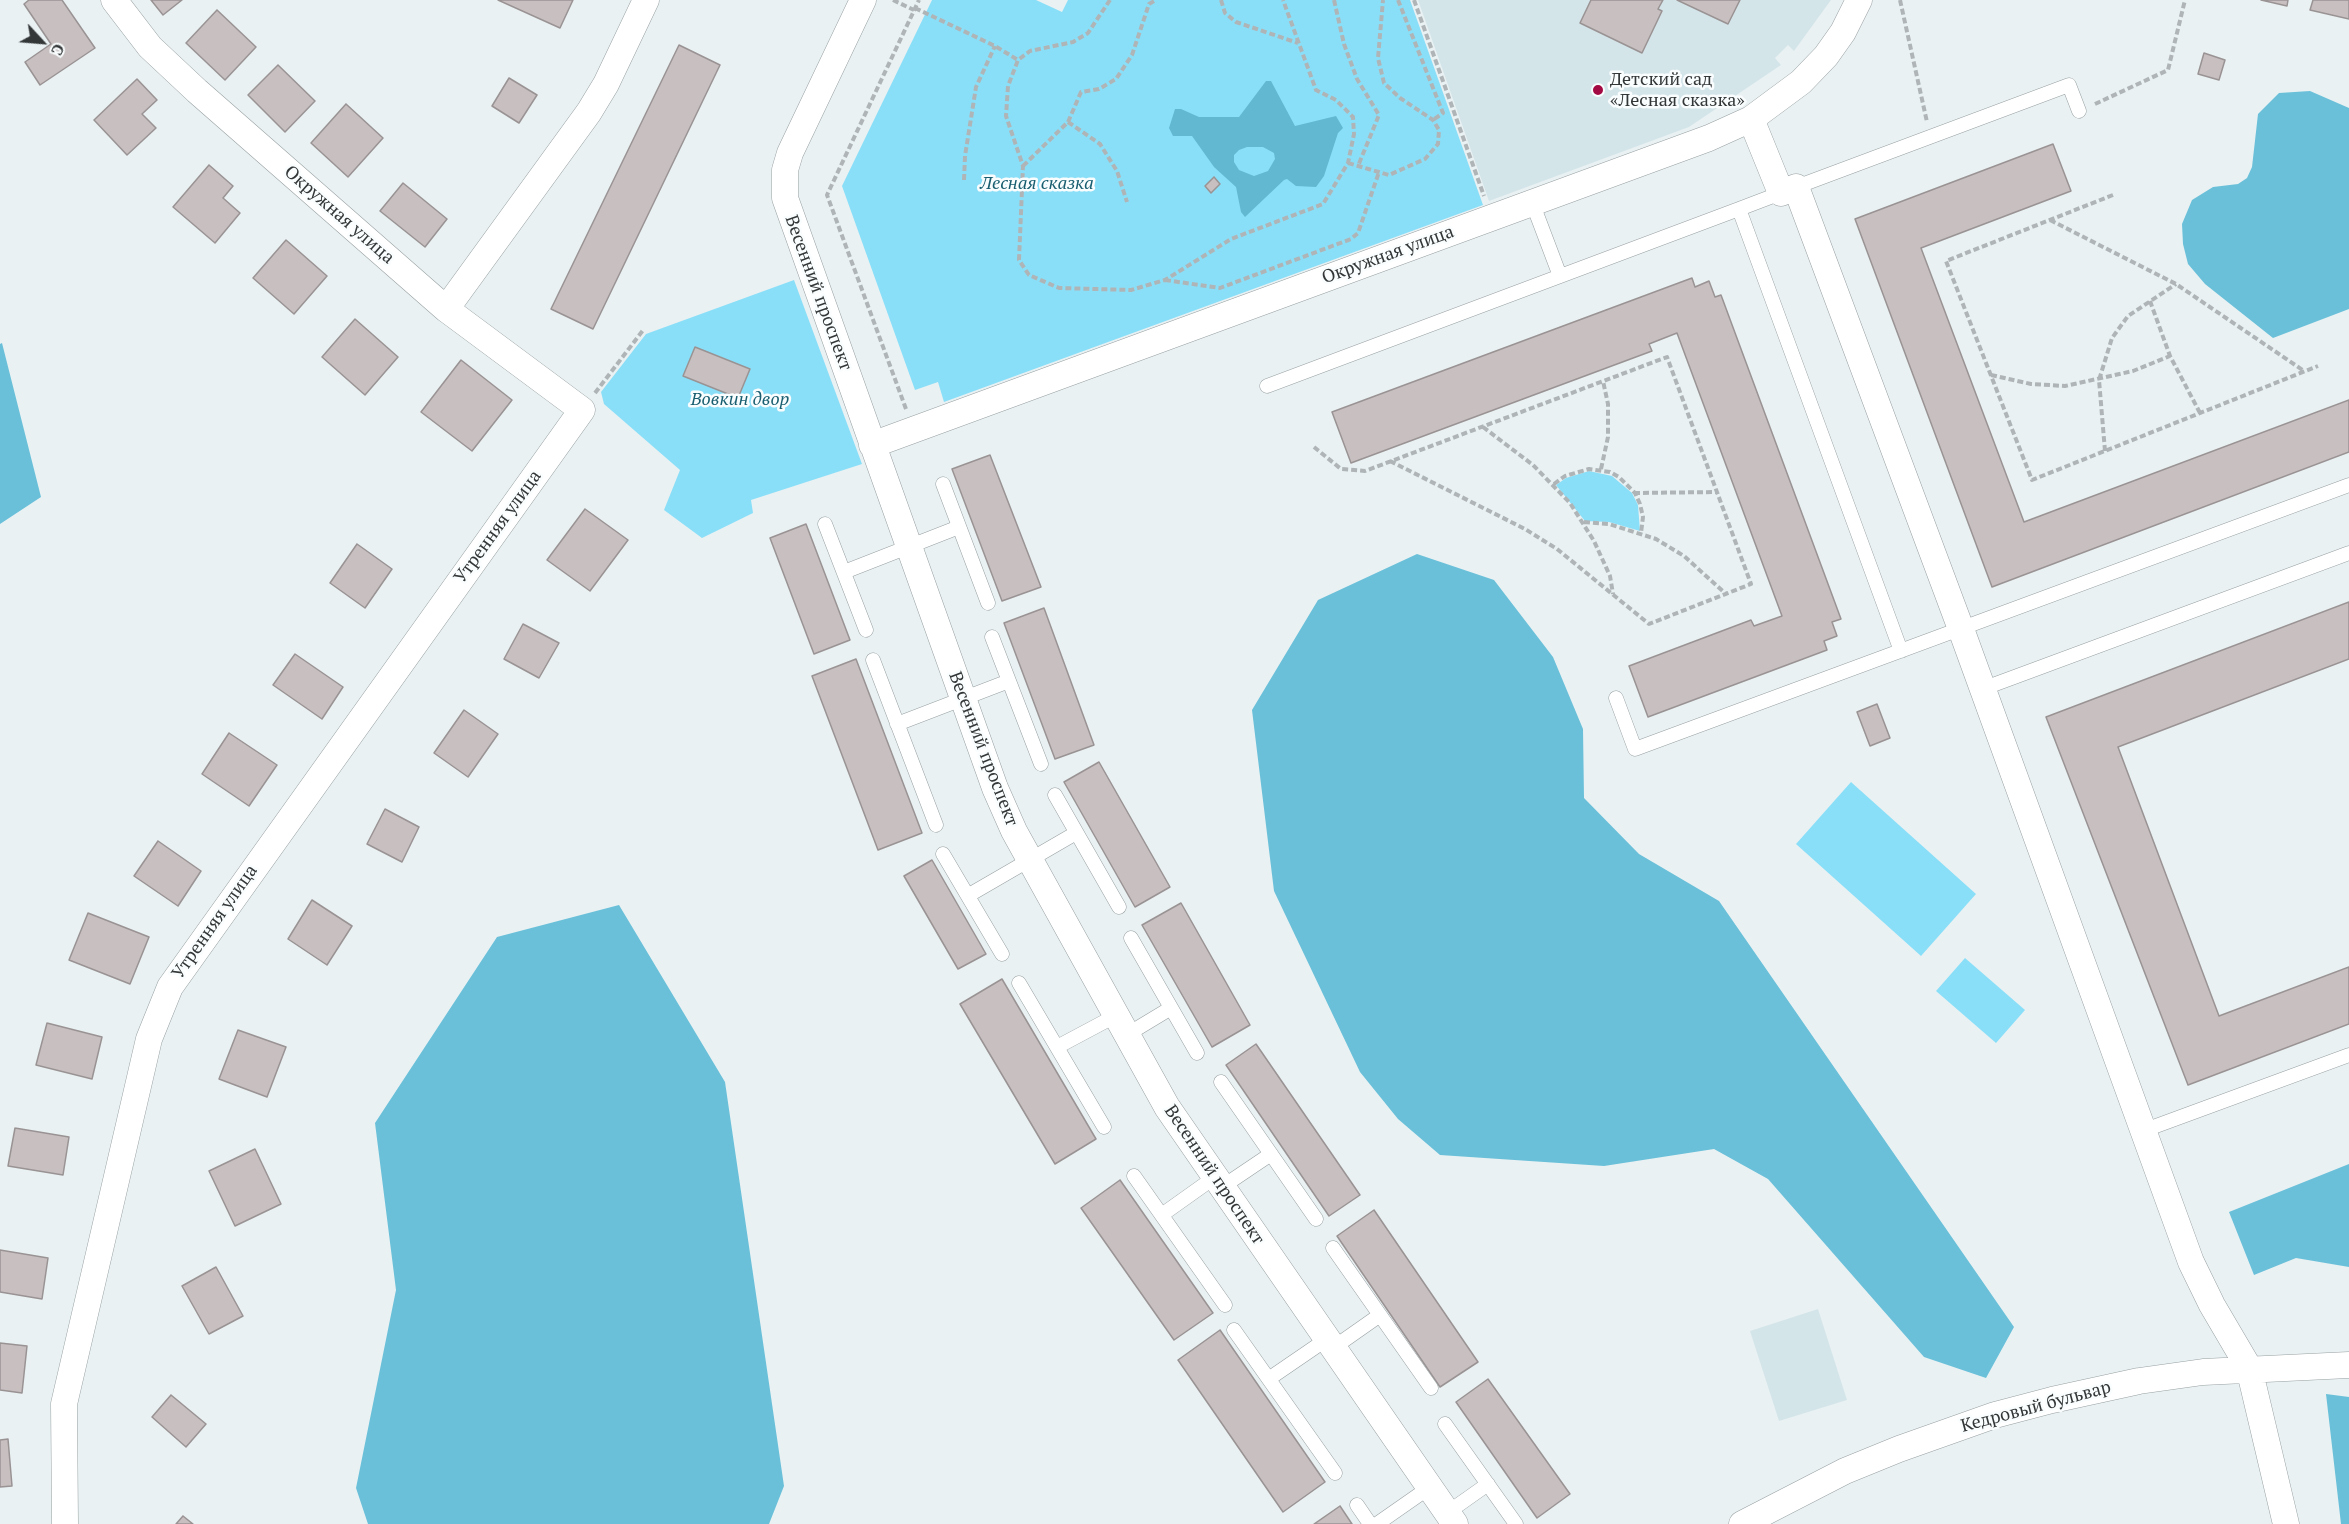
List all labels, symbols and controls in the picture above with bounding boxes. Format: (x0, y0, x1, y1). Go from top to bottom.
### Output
north arrow (12, 12, 72, 72)
text: С (46, 40, 70, 59)
place label: Детский сад «Лесная сказка» (1610, 69, 1745, 112)
marker: Детский сад «Лесная сказка» (1591, 83, 1605, 97)
street label: Окружная улица (280, 161, 398, 269)
park label: Лесная сказка (980, 173, 1094, 195)
street label: Весенний проспект (780, 212, 856, 374)
street label: Окружная улица (1319, 221, 1457, 289)
park label: Вовкин двор (691, 389, 789, 411)
street label: Утренняя улица (450, 466, 546, 588)
street label: Весенний проспект (944, 669, 1022, 829)
street label: Утренняя улица (168, 861, 262, 983)
street label: Весенний проспект (1159, 1101, 1269, 1249)
street label: Кедровый бульвар (1959, 1377, 2113, 1437)

